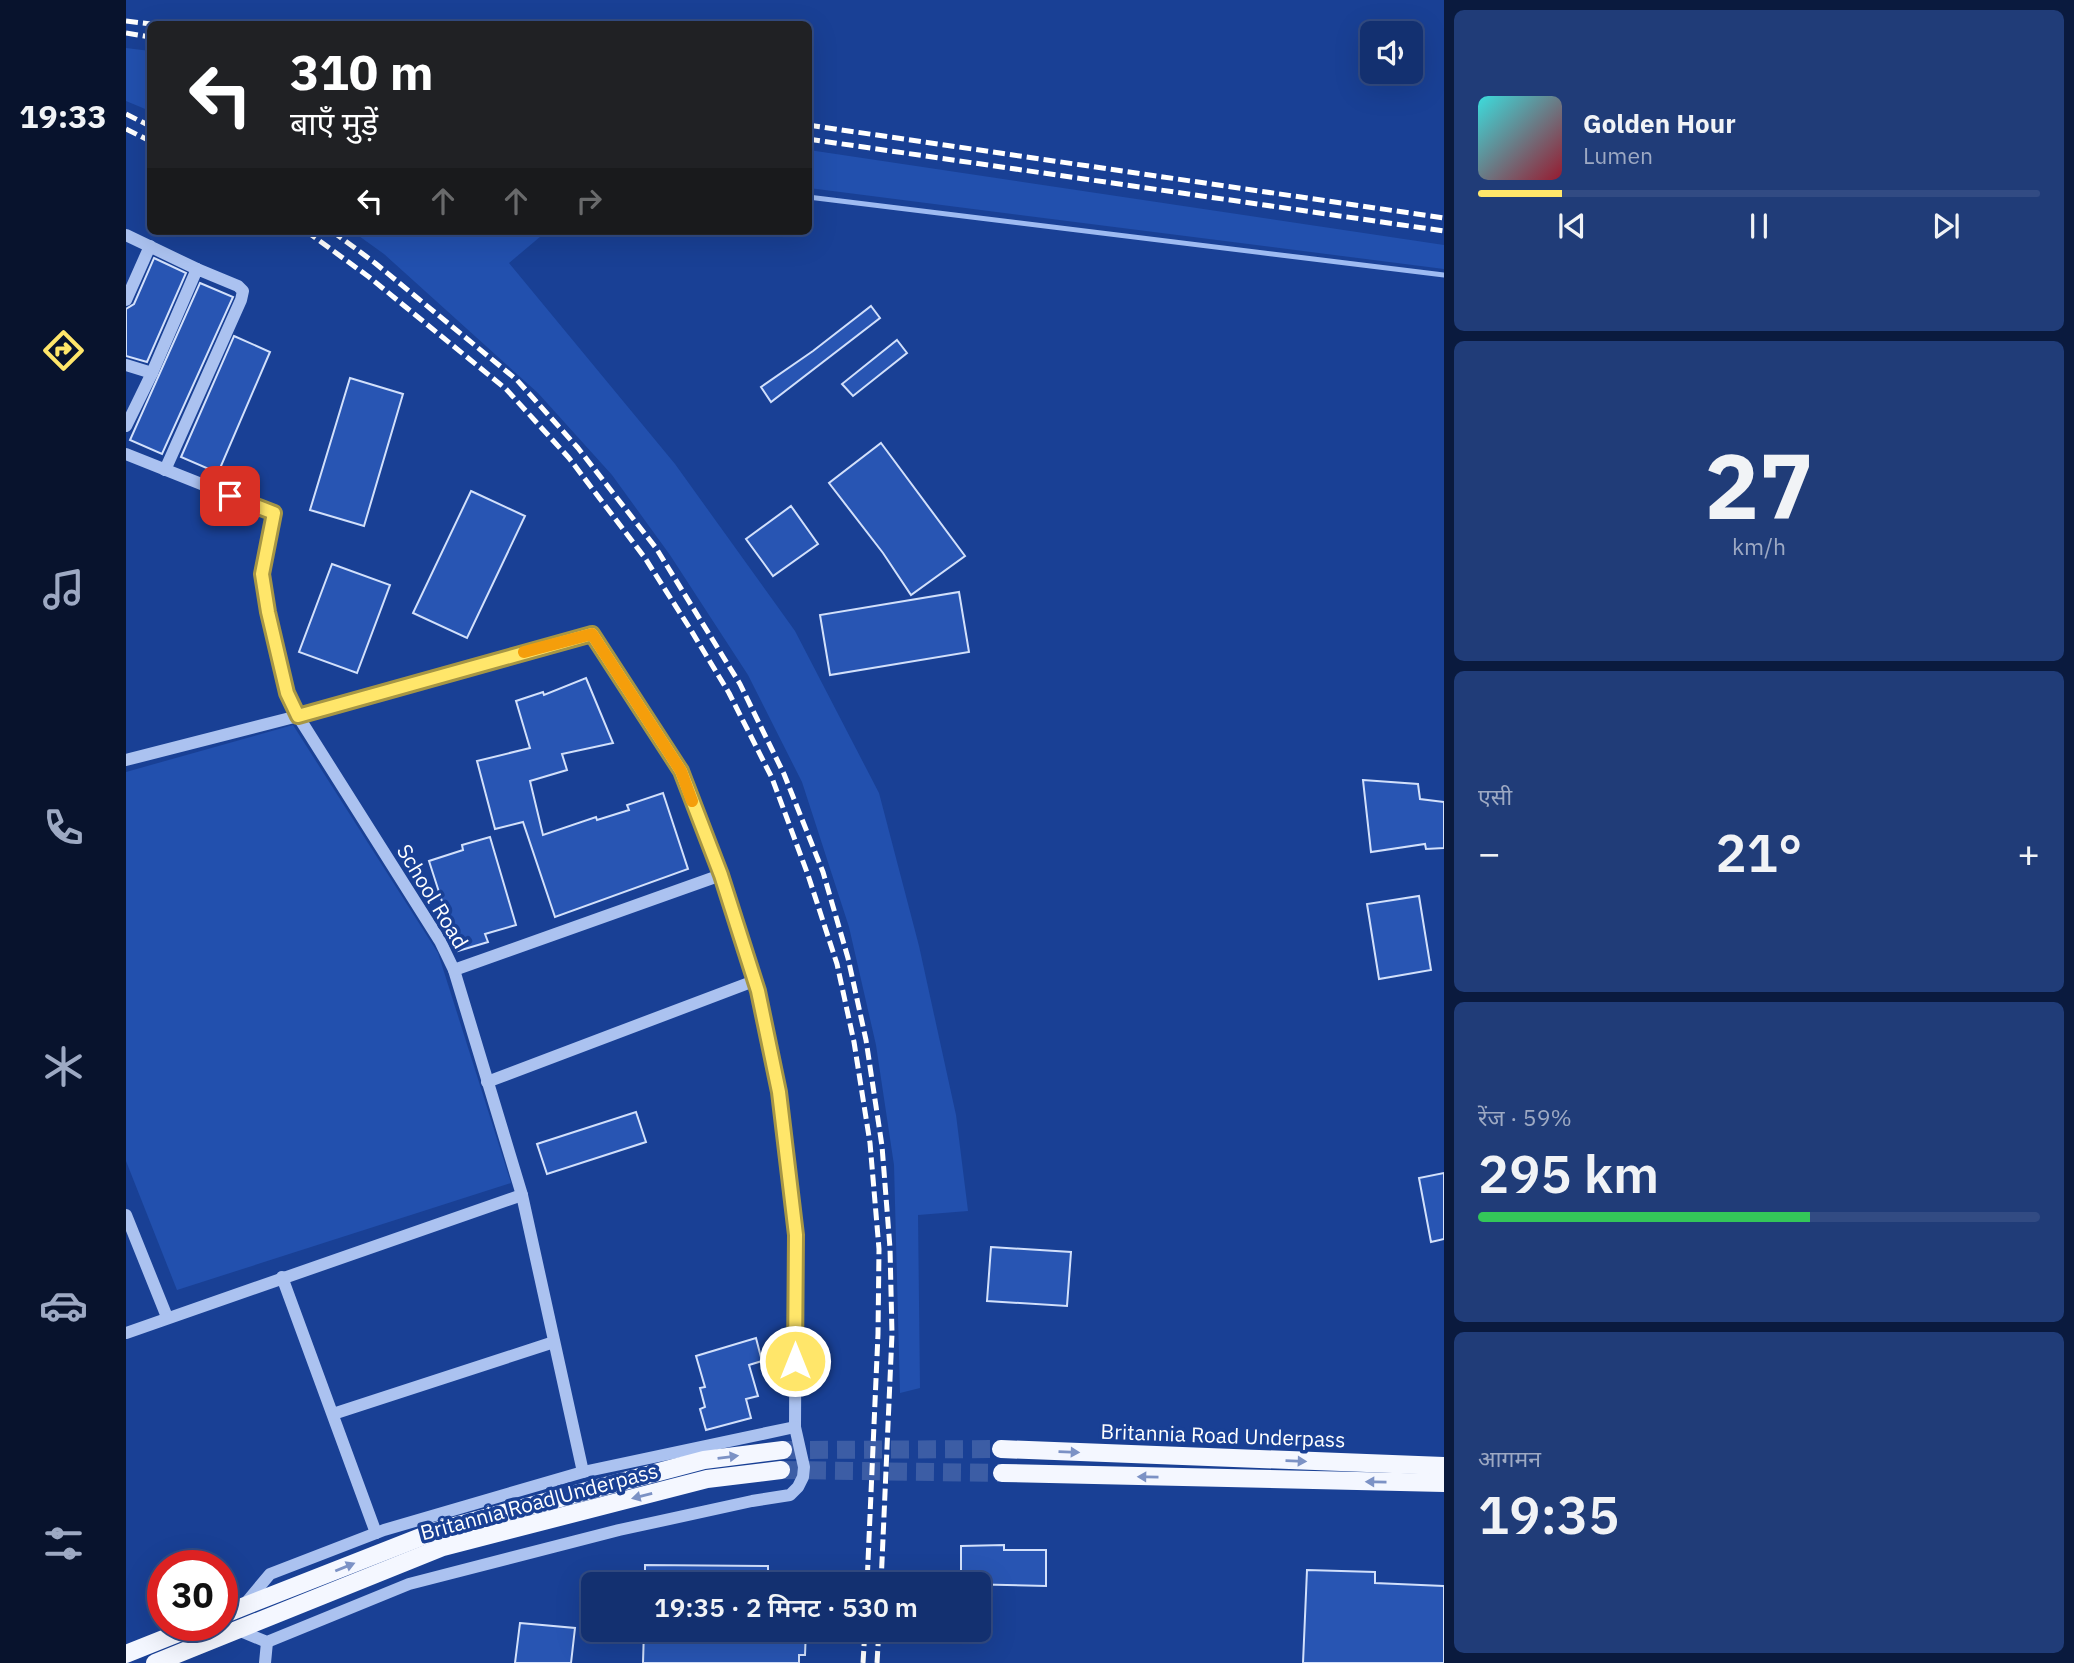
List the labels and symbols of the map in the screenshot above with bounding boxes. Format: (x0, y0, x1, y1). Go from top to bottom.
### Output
pin (200, 466, 260, 526)
street label: School Road (391, 839, 475, 953)
position arrow (758, 1324, 832, 1398)
street label: Britannia Road Underpass (1100, 1417, 1346, 1453)
one-way arrow (1058, 1446, 1080, 1457)
one-way arrow (717, 1451, 739, 1462)
one-way arrow (1286, 1455, 1308, 1466)
street label: Britannia Road Underpass (417, 1456, 661, 1546)
one-way arrow (1137, 1471, 1159, 1482)
one-way arrow (1365, 1476, 1387, 1487)
one-way arrow (631, 1491, 653, 1502)
speed limit sign: 30 (147, 1550, 238, 1641)
one-way arrow (335, 1561, 356, 1572)

